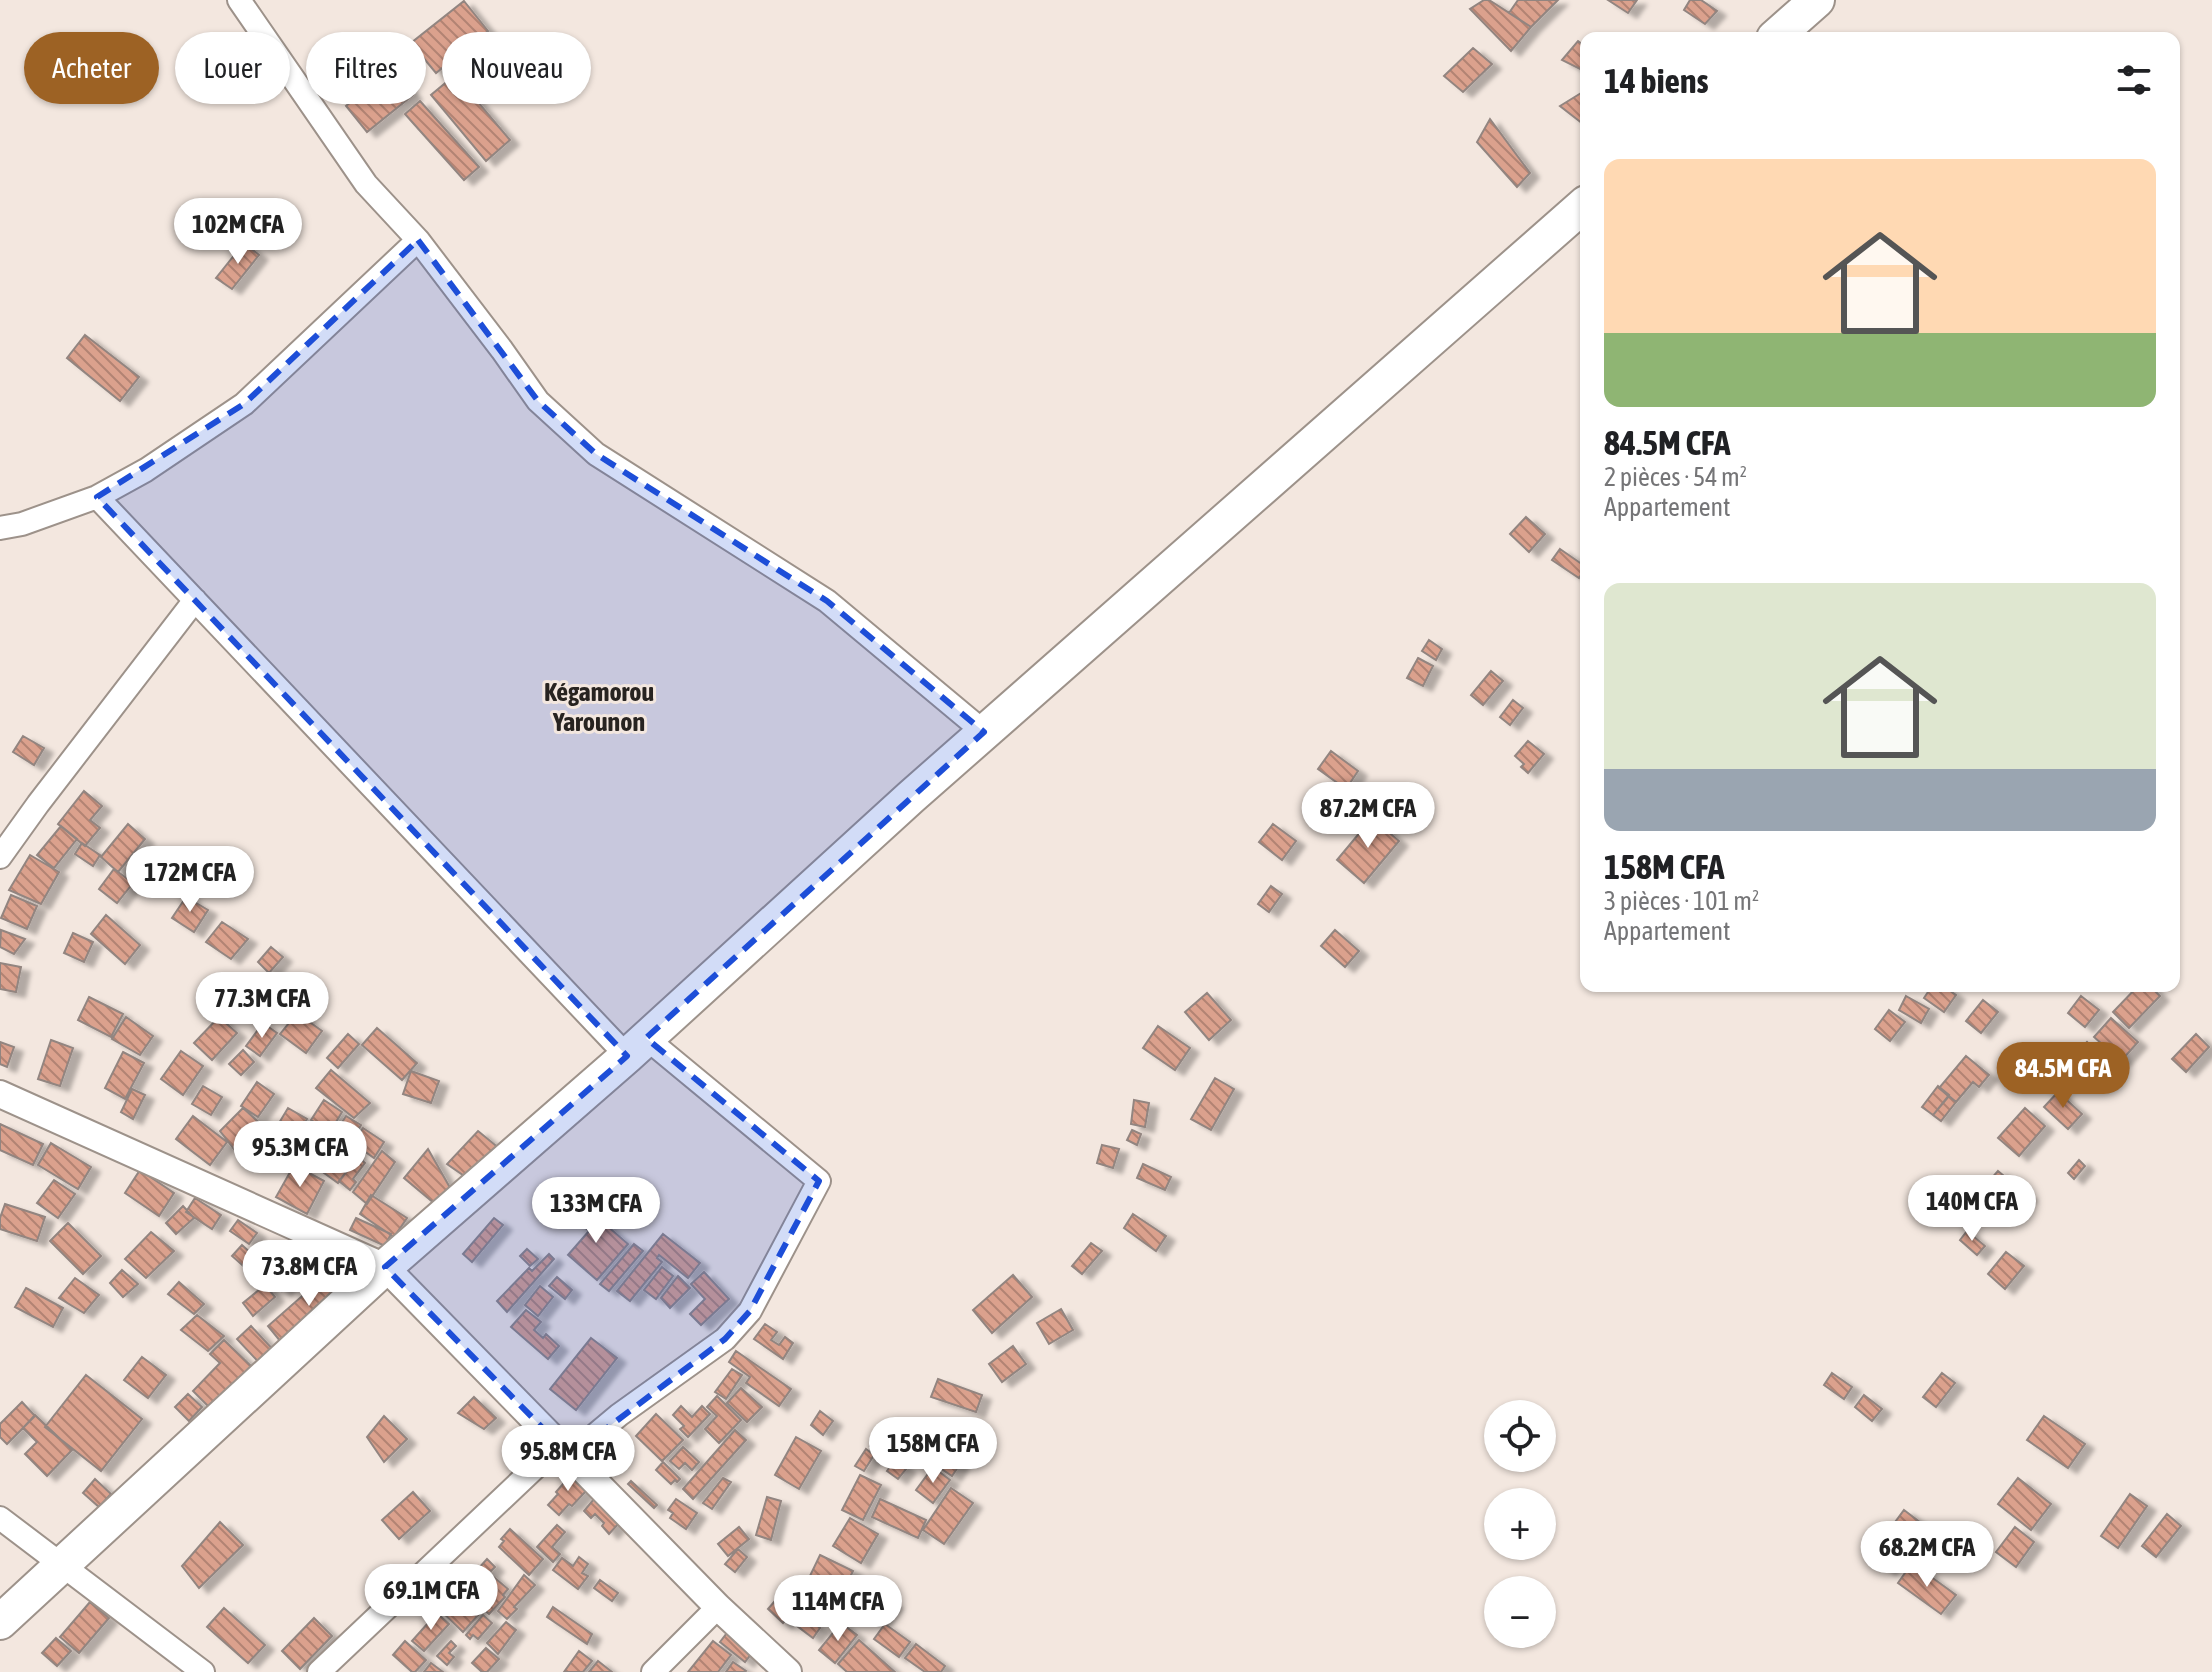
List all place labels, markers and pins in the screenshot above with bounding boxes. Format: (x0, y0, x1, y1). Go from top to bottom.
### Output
pin: 102M CFA (155, 198, 321, 266)
pin: 87.2M CFA (1276, 782, 1460, 850)
pin: 172M CFA (107, 846, 273, 914)
pin: 77.3M CFA (170, 972, 354, 1040)
pin: 84.5M CFA (1971, 1042, 2155, 1110)
pin: 95.3M CFA (208, 1121, 392, 1189)
pin: 140M CFA (1889, 1175, 2055, 1243)
pin: 133M CFA (513, 1177, 679, 1245)
pin: 73.8M CFA (217, 1240, 401, 1308)
pin: 158M CFA (850, 1417, 1016, 1485)
pin: 95.8M CFA (476, 1425, 660, 1493)
pin: 68.2M CFA (1835, 1521, 2019, 1589)
pin: 69.1M CFA (339, 1564, 523, 1632)
pin: 114M CFA (755, 1575, 921, 1643)

